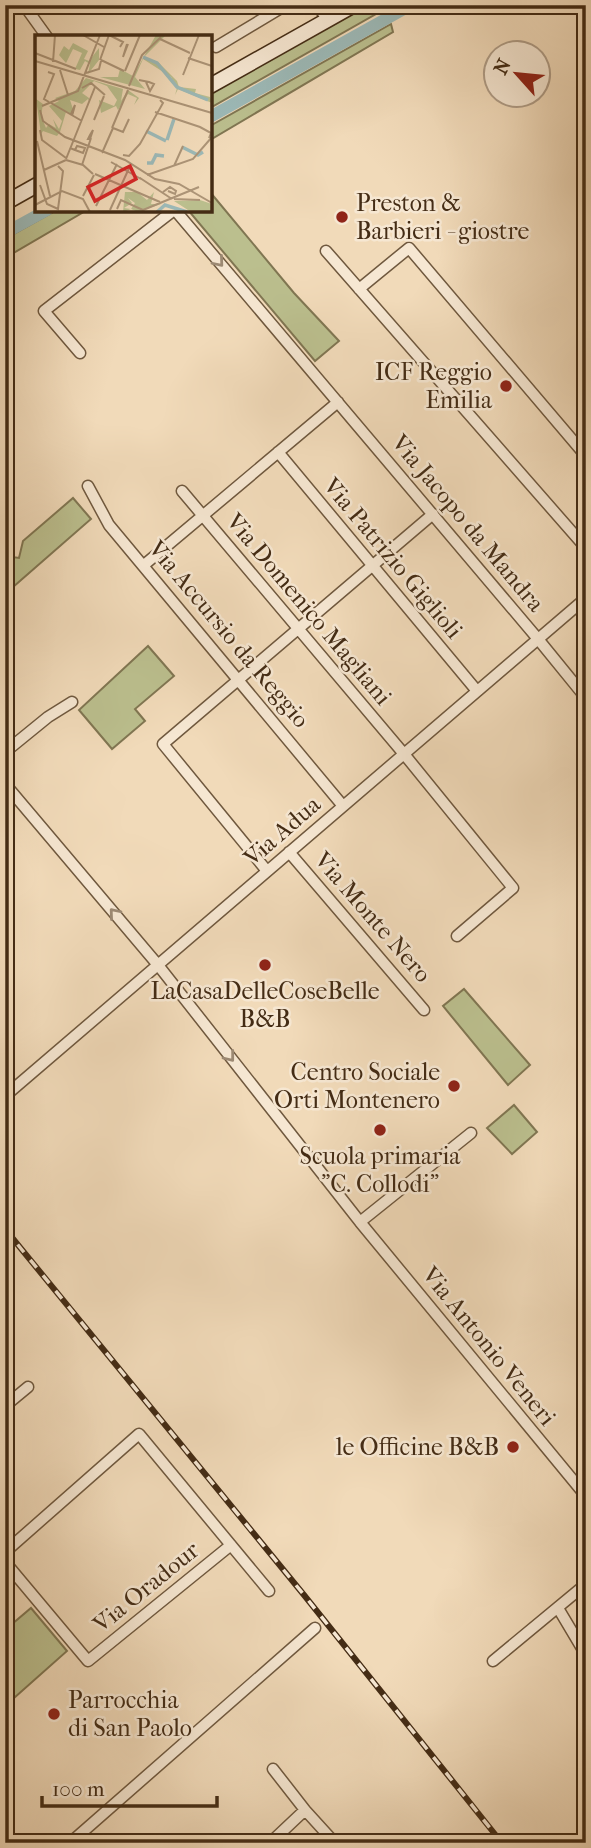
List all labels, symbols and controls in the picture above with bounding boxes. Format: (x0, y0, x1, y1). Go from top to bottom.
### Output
inset map (35, 35, 212, 212)
north arrow (482, 38, 552, 108)
text: N (490, 55, 516, 78)
place label: Preston & Barbieri - giostre (356, 189, 529, 245)
marker: Preston & Barbieri - giostre (334, 209, 350, 225)
one-way arrow (211, 254, 223, 267)
place label: ICF Reggio Emilia (375, 358, 493, 414)
marker: ICF Reggio Emilia (498, 378, 514, 394)
street label: Via Jacopo da Mandra (385, 428, 551, 618)
street label: Via Patrizio Giglioli (317, 471, 468, 644)
street label: Via Domenico Magliani (220, 507, 397, 710)
street label: Via Accursio da Reggio (142, 534, 315, 733)
street label: Via Adua (237, 790, 327, 872)
street label: Via Monte Nero (308, 845, 437, 988)
one-way arrow (110, 908, 122, 921)
marker: LaCasaDelleCoseBelle B&B (257, 957, 273, 973)
place label: LaCasaDelleCoseBelle B&B (150, 977, 380, 1033)
one-way arrow (222, 1049, 235, 1062)
place label: Centro Sociale Orti Montenero (274, 1058, 440, 1114)
marker: Centro Sociale Orti Montenero (446, 1078, 462, 1094)
marker: Scuola primaria "C. Collodi" (372, 1122, 388, 1138)
place label: Scuola primaria "C. Collodi" (300, 1142, 461, 1198)
street label: Via Antonio Veneri (416, 1260, 562, 1431)
place label: le Officine B&B (335, 1433, 499, 1461)
marker: le Officine B&B (505, 1439, 521, 1455)
street label: Via Oradour (87, 1535, 205, 1639)
place label: Parrocchia di San Paolo (68, 1686, 192, 1742)
marker: Parrocchia di San Paolo (46, 1706, 62, 1722)
scale bar (42, 1764, 217, 1808)
text: 100 m (52, 1777, 105, 1801)

